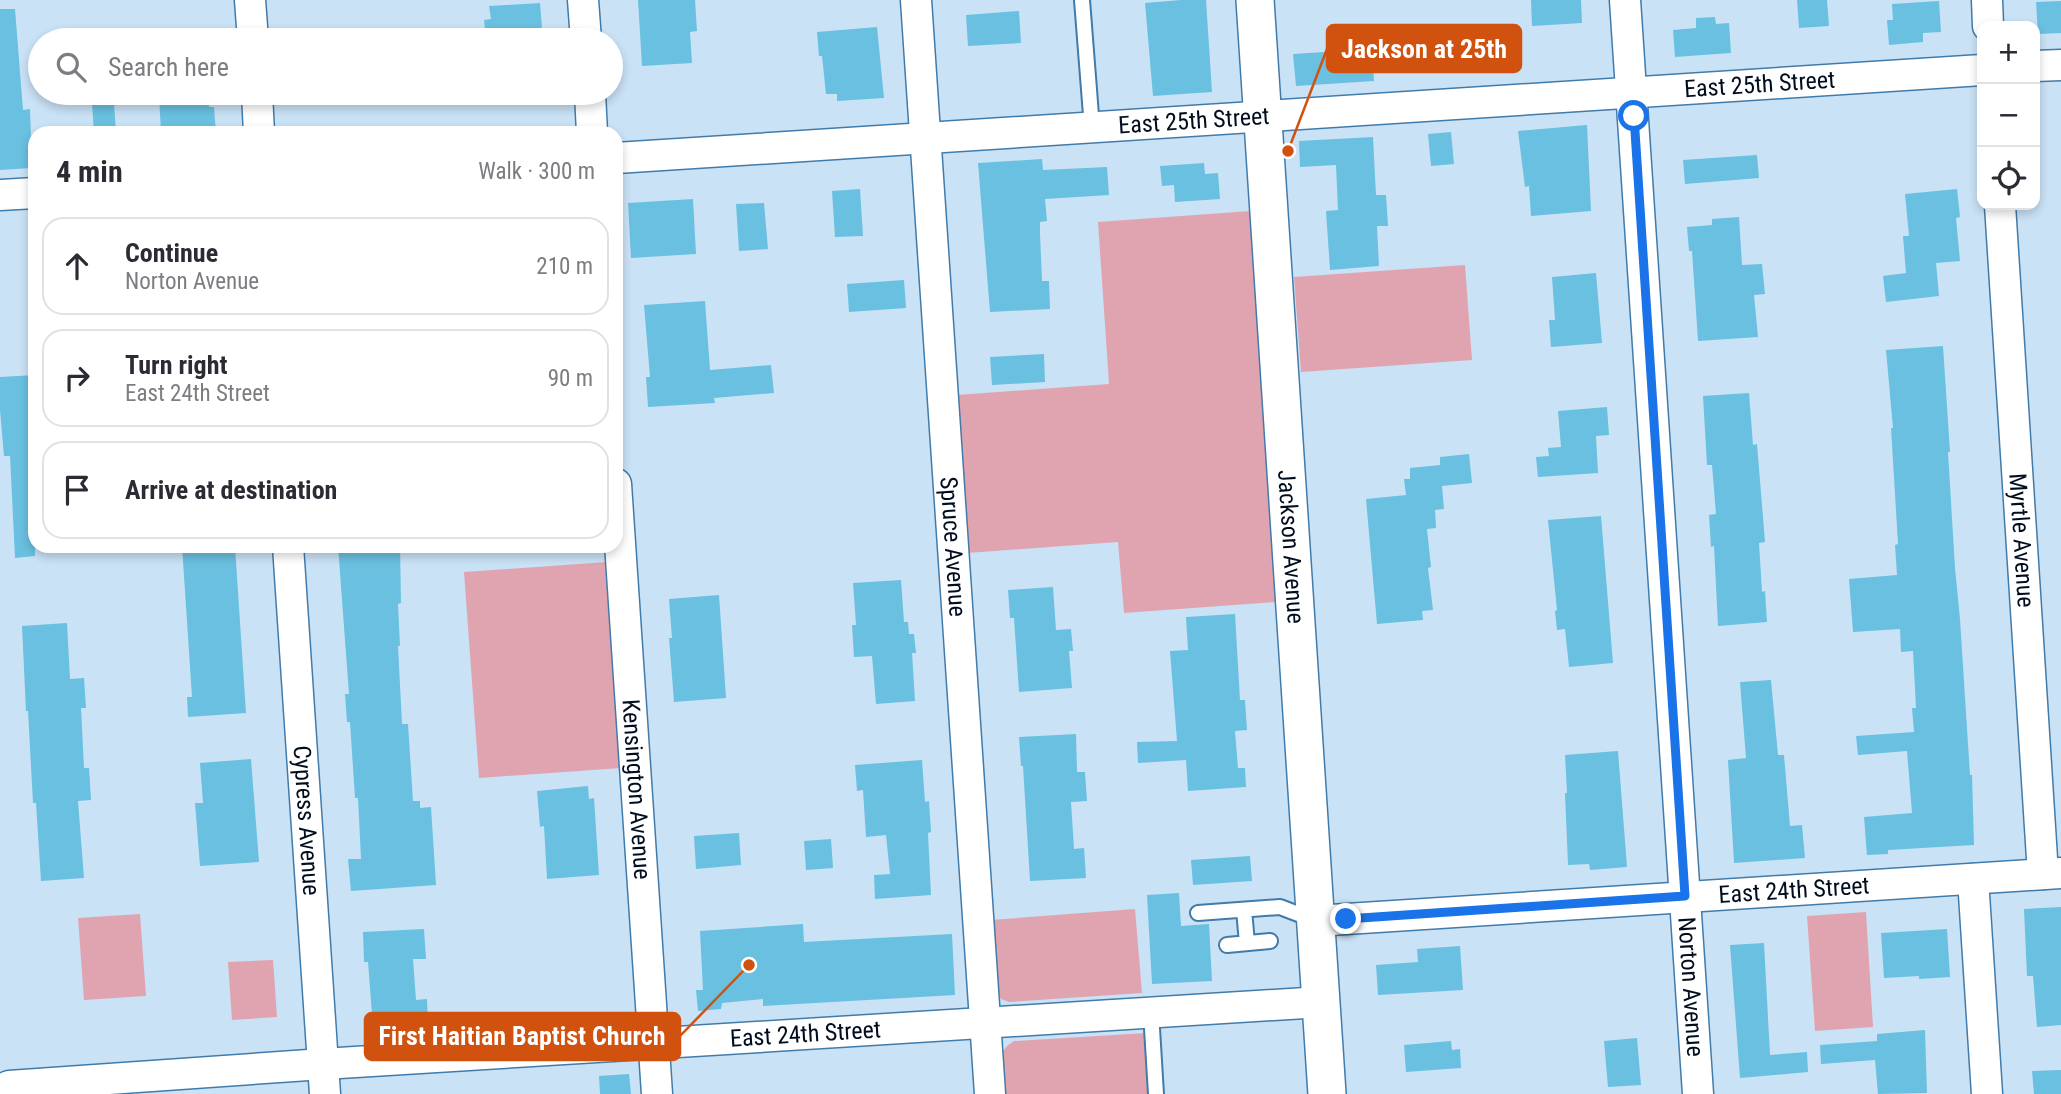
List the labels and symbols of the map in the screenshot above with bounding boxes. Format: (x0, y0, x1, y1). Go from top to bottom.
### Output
callout: Jackson at 25th (1327, 25, 1521, 72)
text: Jackson at 25th (1341, 34, 1507, 64)
street label: East 25th Street (1683, 65, 1836, 103)
route start (1618, 100, 1649, 131)
street label: East 25th Street (1117, 102, 1270, 140)
street label: Jackson Avenue (1272, 469, 1310, 625)
street label: Myrtle Avenue (2003, 472, 2040, 608)
street label: Spruce Avenue (934, 476, 972, 618)
street label: Kensington Avenue (616, 698, 657, 880)
street label: Cypress Avenue (287, 744, 326, 896)
street label: East 24th Street (1718, 871, 1870, 909)
route end (1330, 903, 1361, 934)
street label: Norton Avenue (1672, 916, 1709, 1058)
callout: First Haitian Baptist Church (365, 1013, 680, 1060)
street label: East 24th Street (729, 1015, 882, 1053)
text: First Haitian Baptist Church (378, 1021, 666, 1051)

